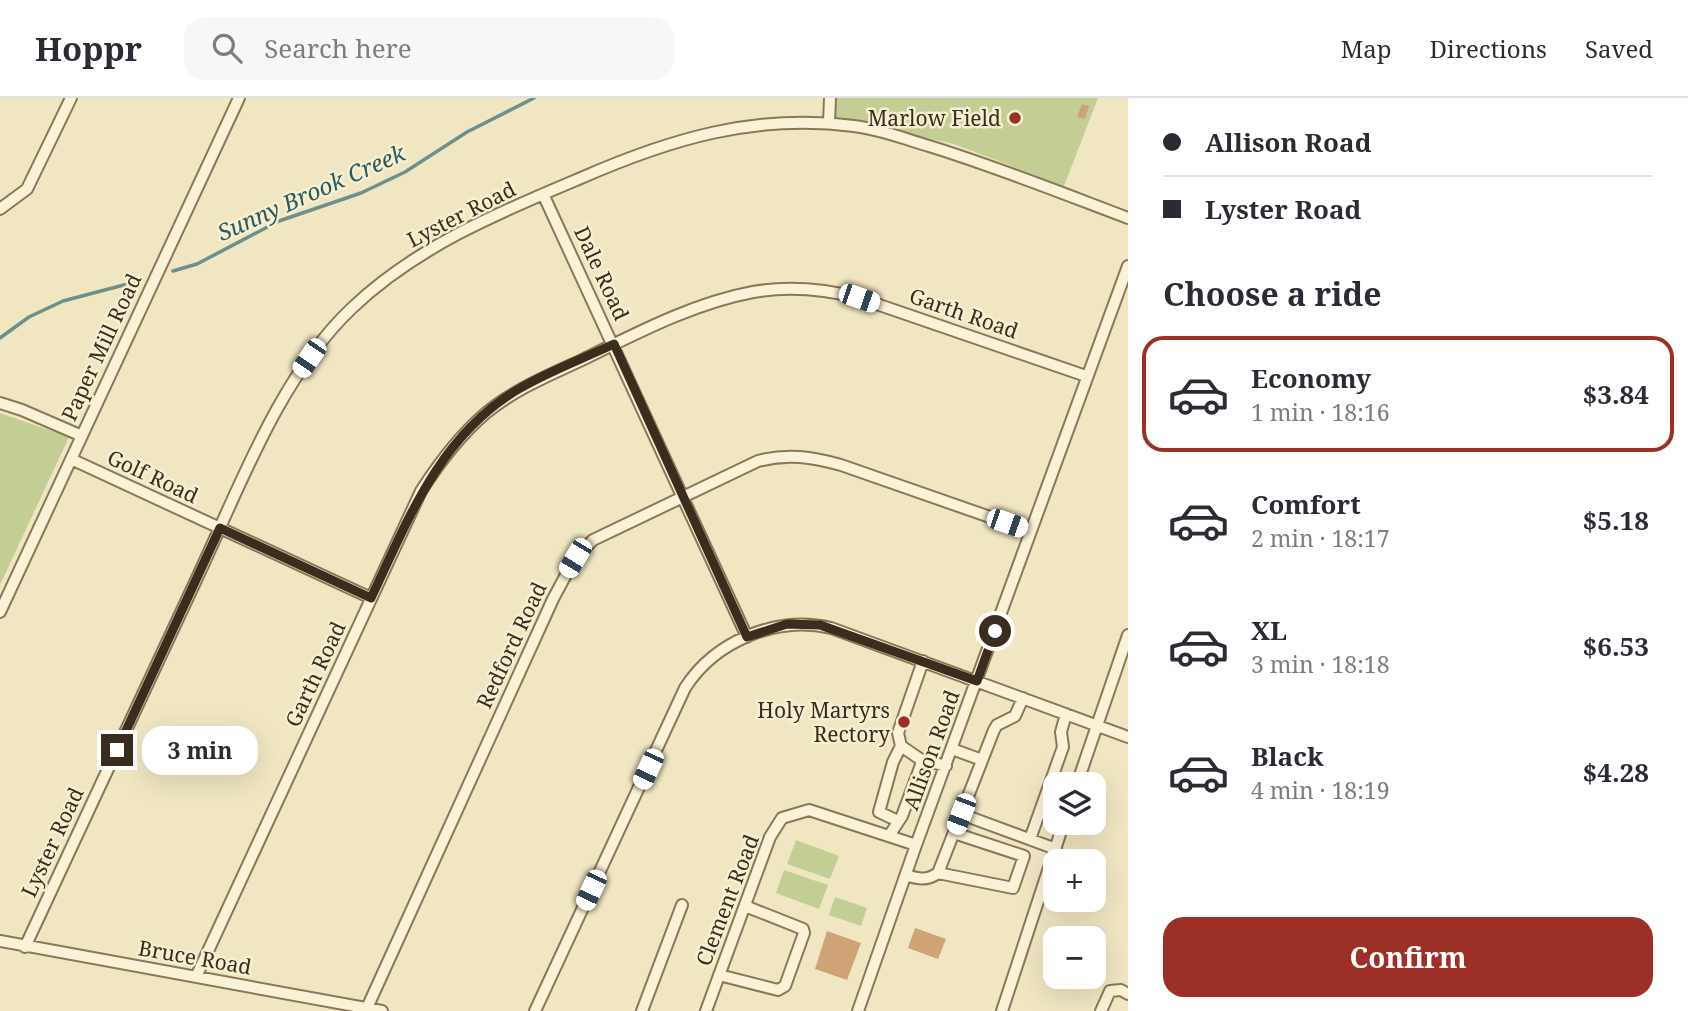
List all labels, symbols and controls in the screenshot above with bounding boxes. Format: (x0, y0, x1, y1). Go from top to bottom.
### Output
search box (184, 17, 674, 80)
text: Hoppr (35, 26, 142, 71)
icon: search (208, 29, 246, 67)
text: Search here (264, 30, 412, 66)
text: Map (1341, 32, 1392, 65)
text: Directions (1430, 32, 1547, 65)
text: Saved (1585, 32, 1653, 65)
place label: Marlow Field (868, 104, 1001, 132)
marker: Marlow Field (1007, 110, 1023, 126)
text: Allison Road (1205, 124, 1372, 160)
water label: Sunny Brook Creek (212, 136, 411, 248)
street label: Lyster Road (402, 175, 520, 253)
text: Lyster Road (1205, 191, 1362, 227)
street label: Dale Road (568, 221, 636, 325)
street label: Paper Mill Road (55, 269, 147, 425)
text: Choose a ride (1163, 272, 1382, 315)
car (836, 281, 883, 315)
street label: Garth Road (906, 281, 1022, 345)
car (289, 335, 330, 381)
text: Economy (1251, 360, 1371, 396)
icon: car (1167, 363, 1230, 426)
text: $3.84 (1583, 376, 1649, 412)
text: 1 min · 18:16 (1251, 396, 1389, 428)
street label: Golf Road (103, 443, 203, 509)
text: Comfort (1251, 486, 1361, 522)
icon: car (1167, 489, 1230, 552)
text: $5.18 (1583, 502, 1649, 538)
car (984, 506, 1031, 540)
text: 2 min · 18:17 (1251, 522, 1389, 554)
car (556, 535, 595, 581)
street label: Redford Road (469, 577, 553, 713)
text: XL (1251, 612, 1287, 648)
route start (979, 615, 1011, 647)
icon: car (1167, 615, 1230, 678)
street label: Garth Road (278, 617, 352, 731)
text: $6.53 (1583, 628, 1649, 664)
text: 3 min · 18:18 (1251, 648, 1389, 680)
street label: Allison Road (896, 686, 966, 814)
place label: Holy Martyrs Rectory (757, 696, 890, 748)
marker: Holy Martyrs Rectory (896, 714, 912, 730)
callout: 3 min (142, 726, 257, 774)
route end (101, 734, 133, 766)
text: 3 min (167, 734, 233, 766)
text: Black (1251, 738, 1324, 774)
icon: car (1167, 741, 1230, 804)
car (630, 746, 667, 792)
text: $4.28 (1583, 754, 1649, 790)
map controls (1043, 772, 1106, 989)
button: layers (1043, 772, 1106, 835)
text: 4 min · 18:19 (1251, 774, 1389, 806)
street label: Lyster Road (14, 782, 90, 902)
car (944, 791, 979, 837)
street label: Clement Road (689, 830, 765, 970)
button: + (1043, 849, 1106, 912)
car (573, 867, 610, 913)
button: Confirm (1163, 917, 1653, 997)
button: − (1043, 926, 1106, 989)
street label: Bruce Road (136, 933, 254, 981)

